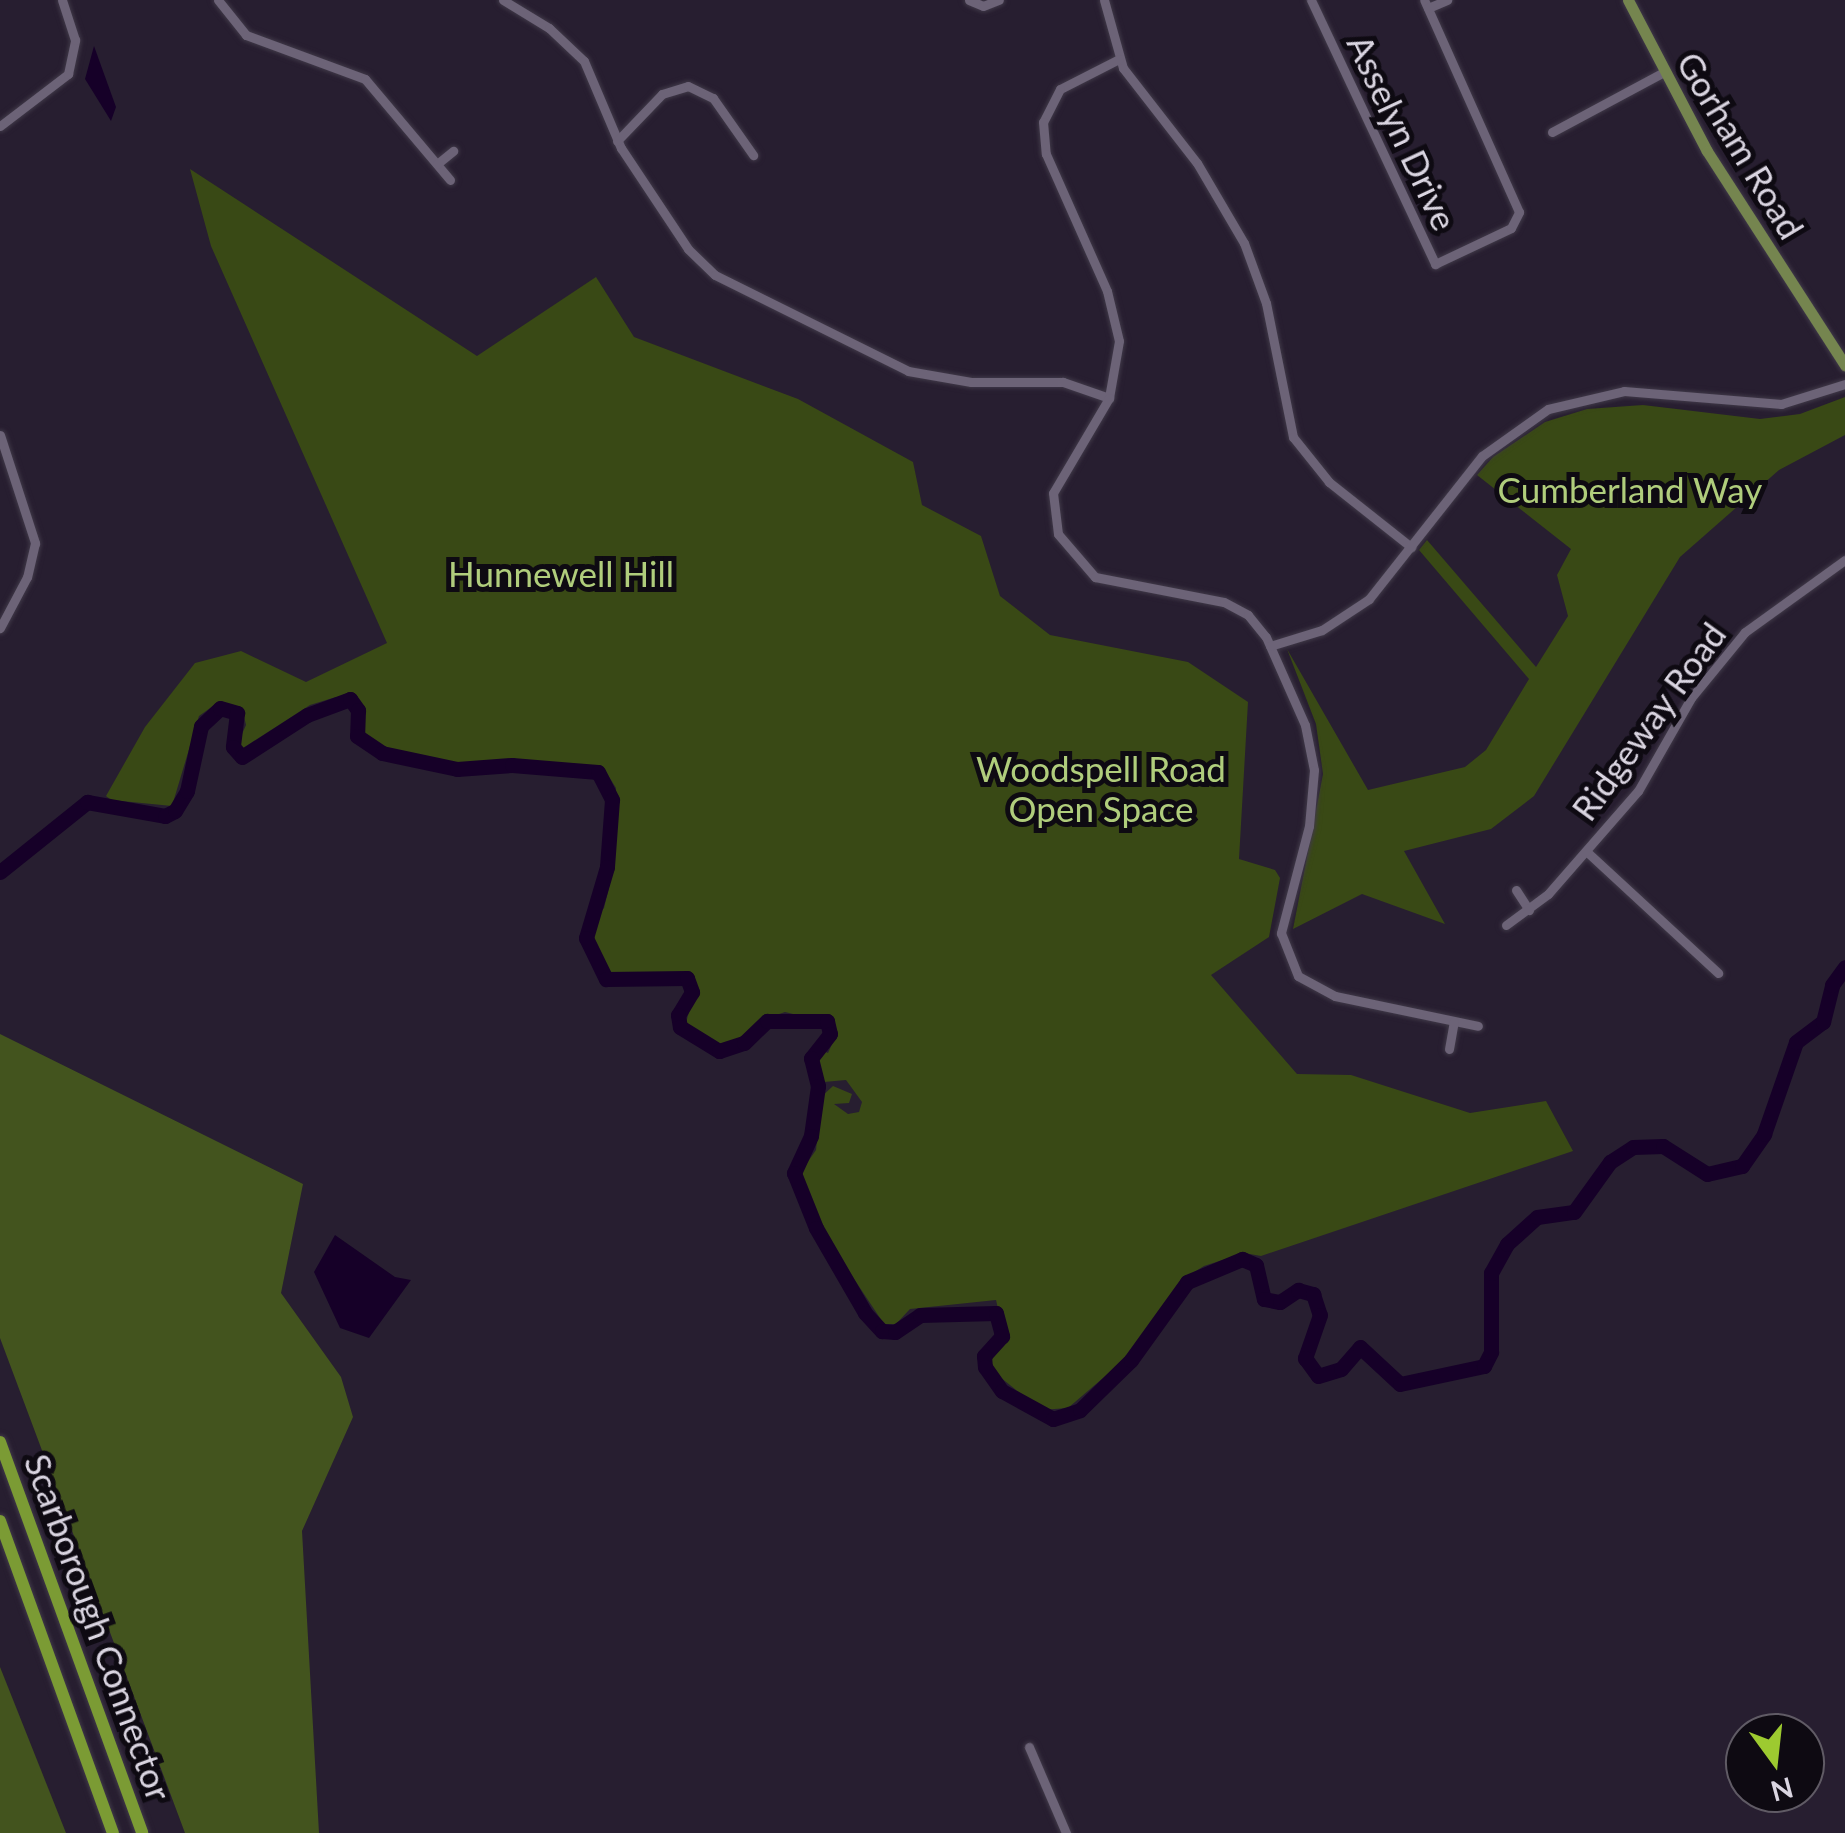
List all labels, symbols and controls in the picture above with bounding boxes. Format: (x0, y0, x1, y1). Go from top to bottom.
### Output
street label: Asselyn Drive (1339, 28, 1467, 236)
street label: Gorham Road (1669, 44, 1813, 246)
park label: Cumberland Way (1497, 468, 1763, 510)
park label: Hunnewell Hill (448, 552, 674, 594)
street label: Ridgeway Road (1562, 614, 1734, 828)
park label: Woodspell Road Open Space (976, 747, 1226, 829)
street label: Scarborough Connector (17, 1448, 181, 1806)
north arrow (1725, 1713, 1825, 1813)
text: N (1767, 1771, 1797, 1809)

